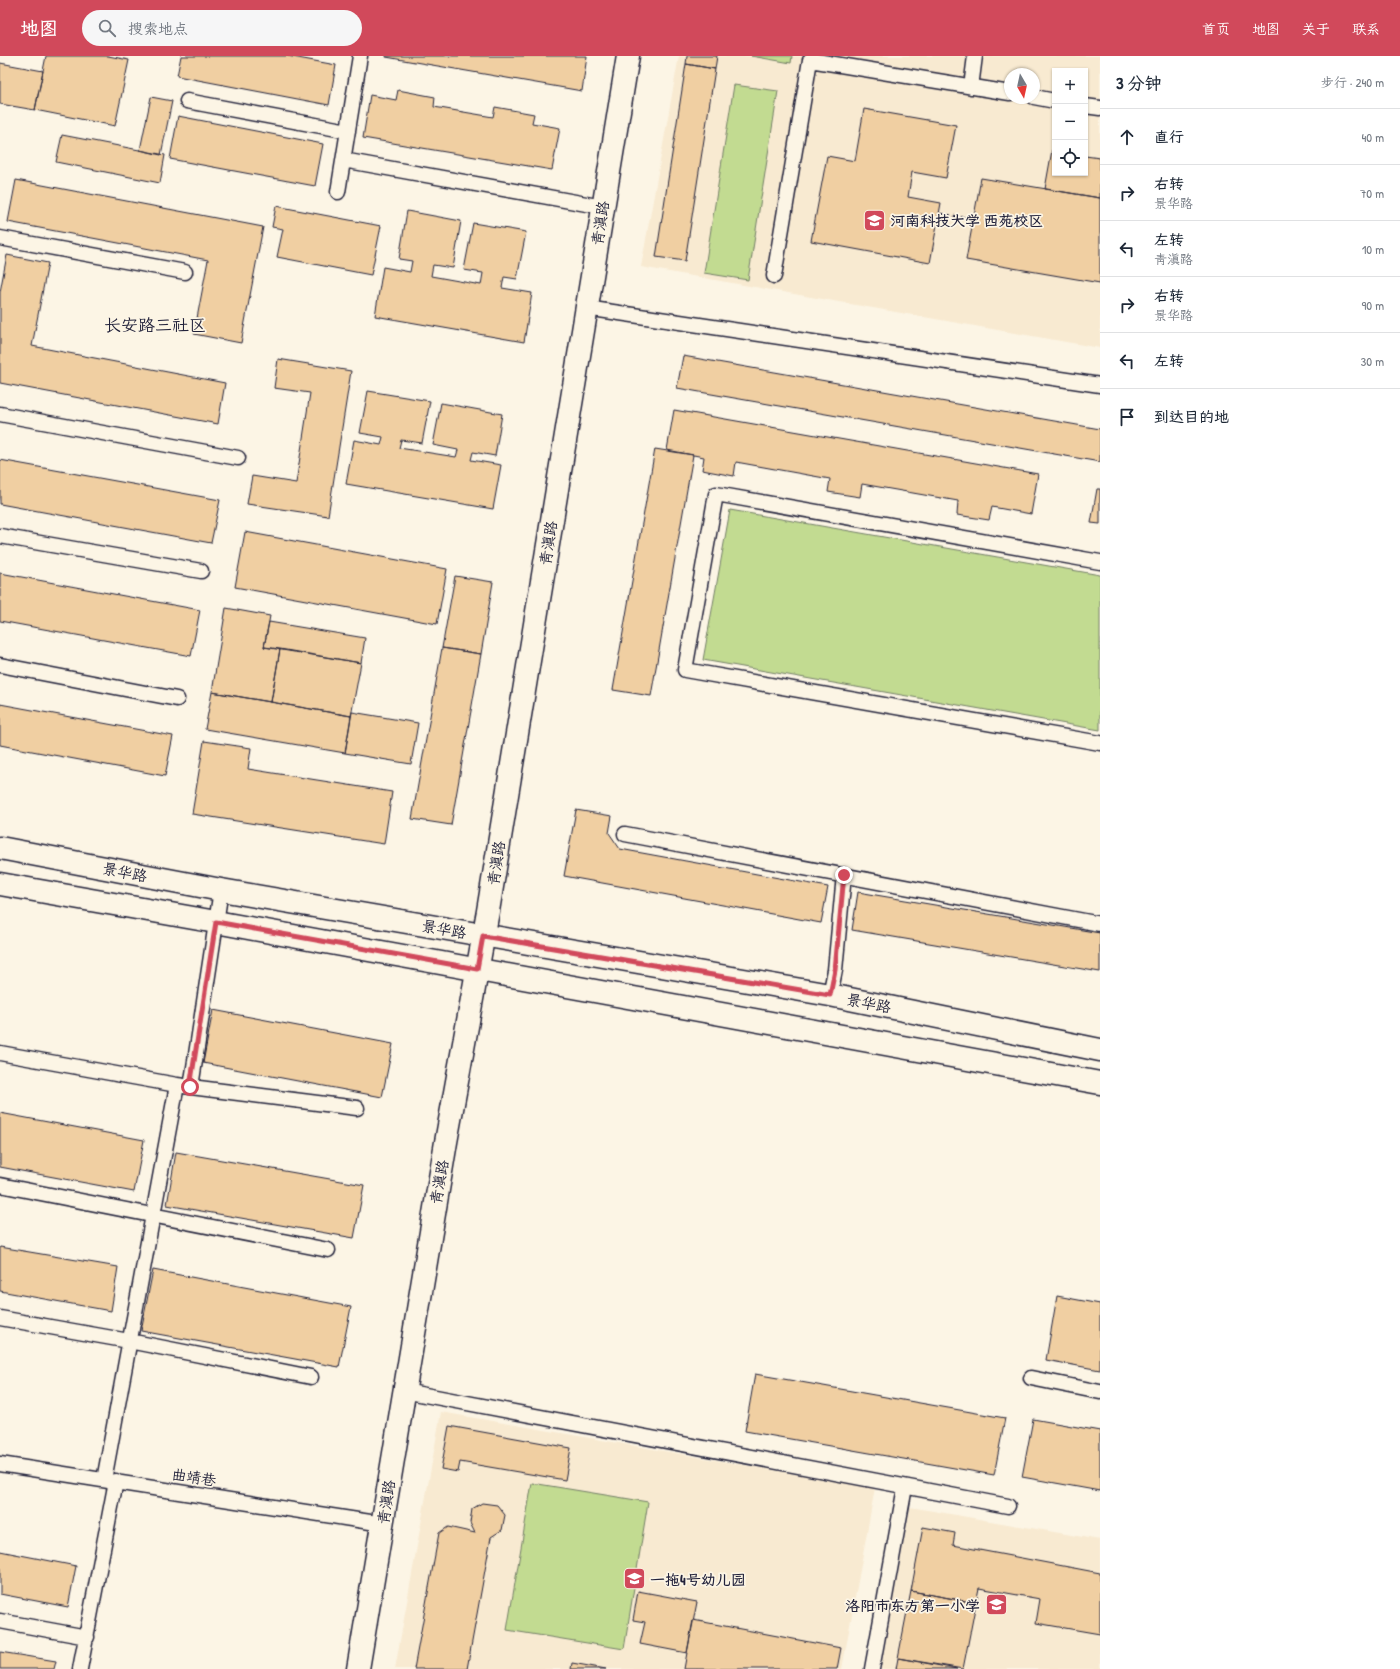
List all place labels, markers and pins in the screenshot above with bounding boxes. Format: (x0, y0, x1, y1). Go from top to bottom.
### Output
school or university icon: 河南科技大学 西苑校区 (862, 207, 888, 233)
place label: 河南科技大学 西苑校区 (890, 210, 1043, 231)
school or university icon: 一拖4号幼儿园 (622, 1566, 648, 1592)
place label: 一拖4号幼儿园 (650, 1569, 746, 1590)
school or university icon: 洛阳市东方第一小学 (983, 1592, 1009, 1618)
place label: 洛阳市东方第一小学 (845, 1595, 980, 1616)

